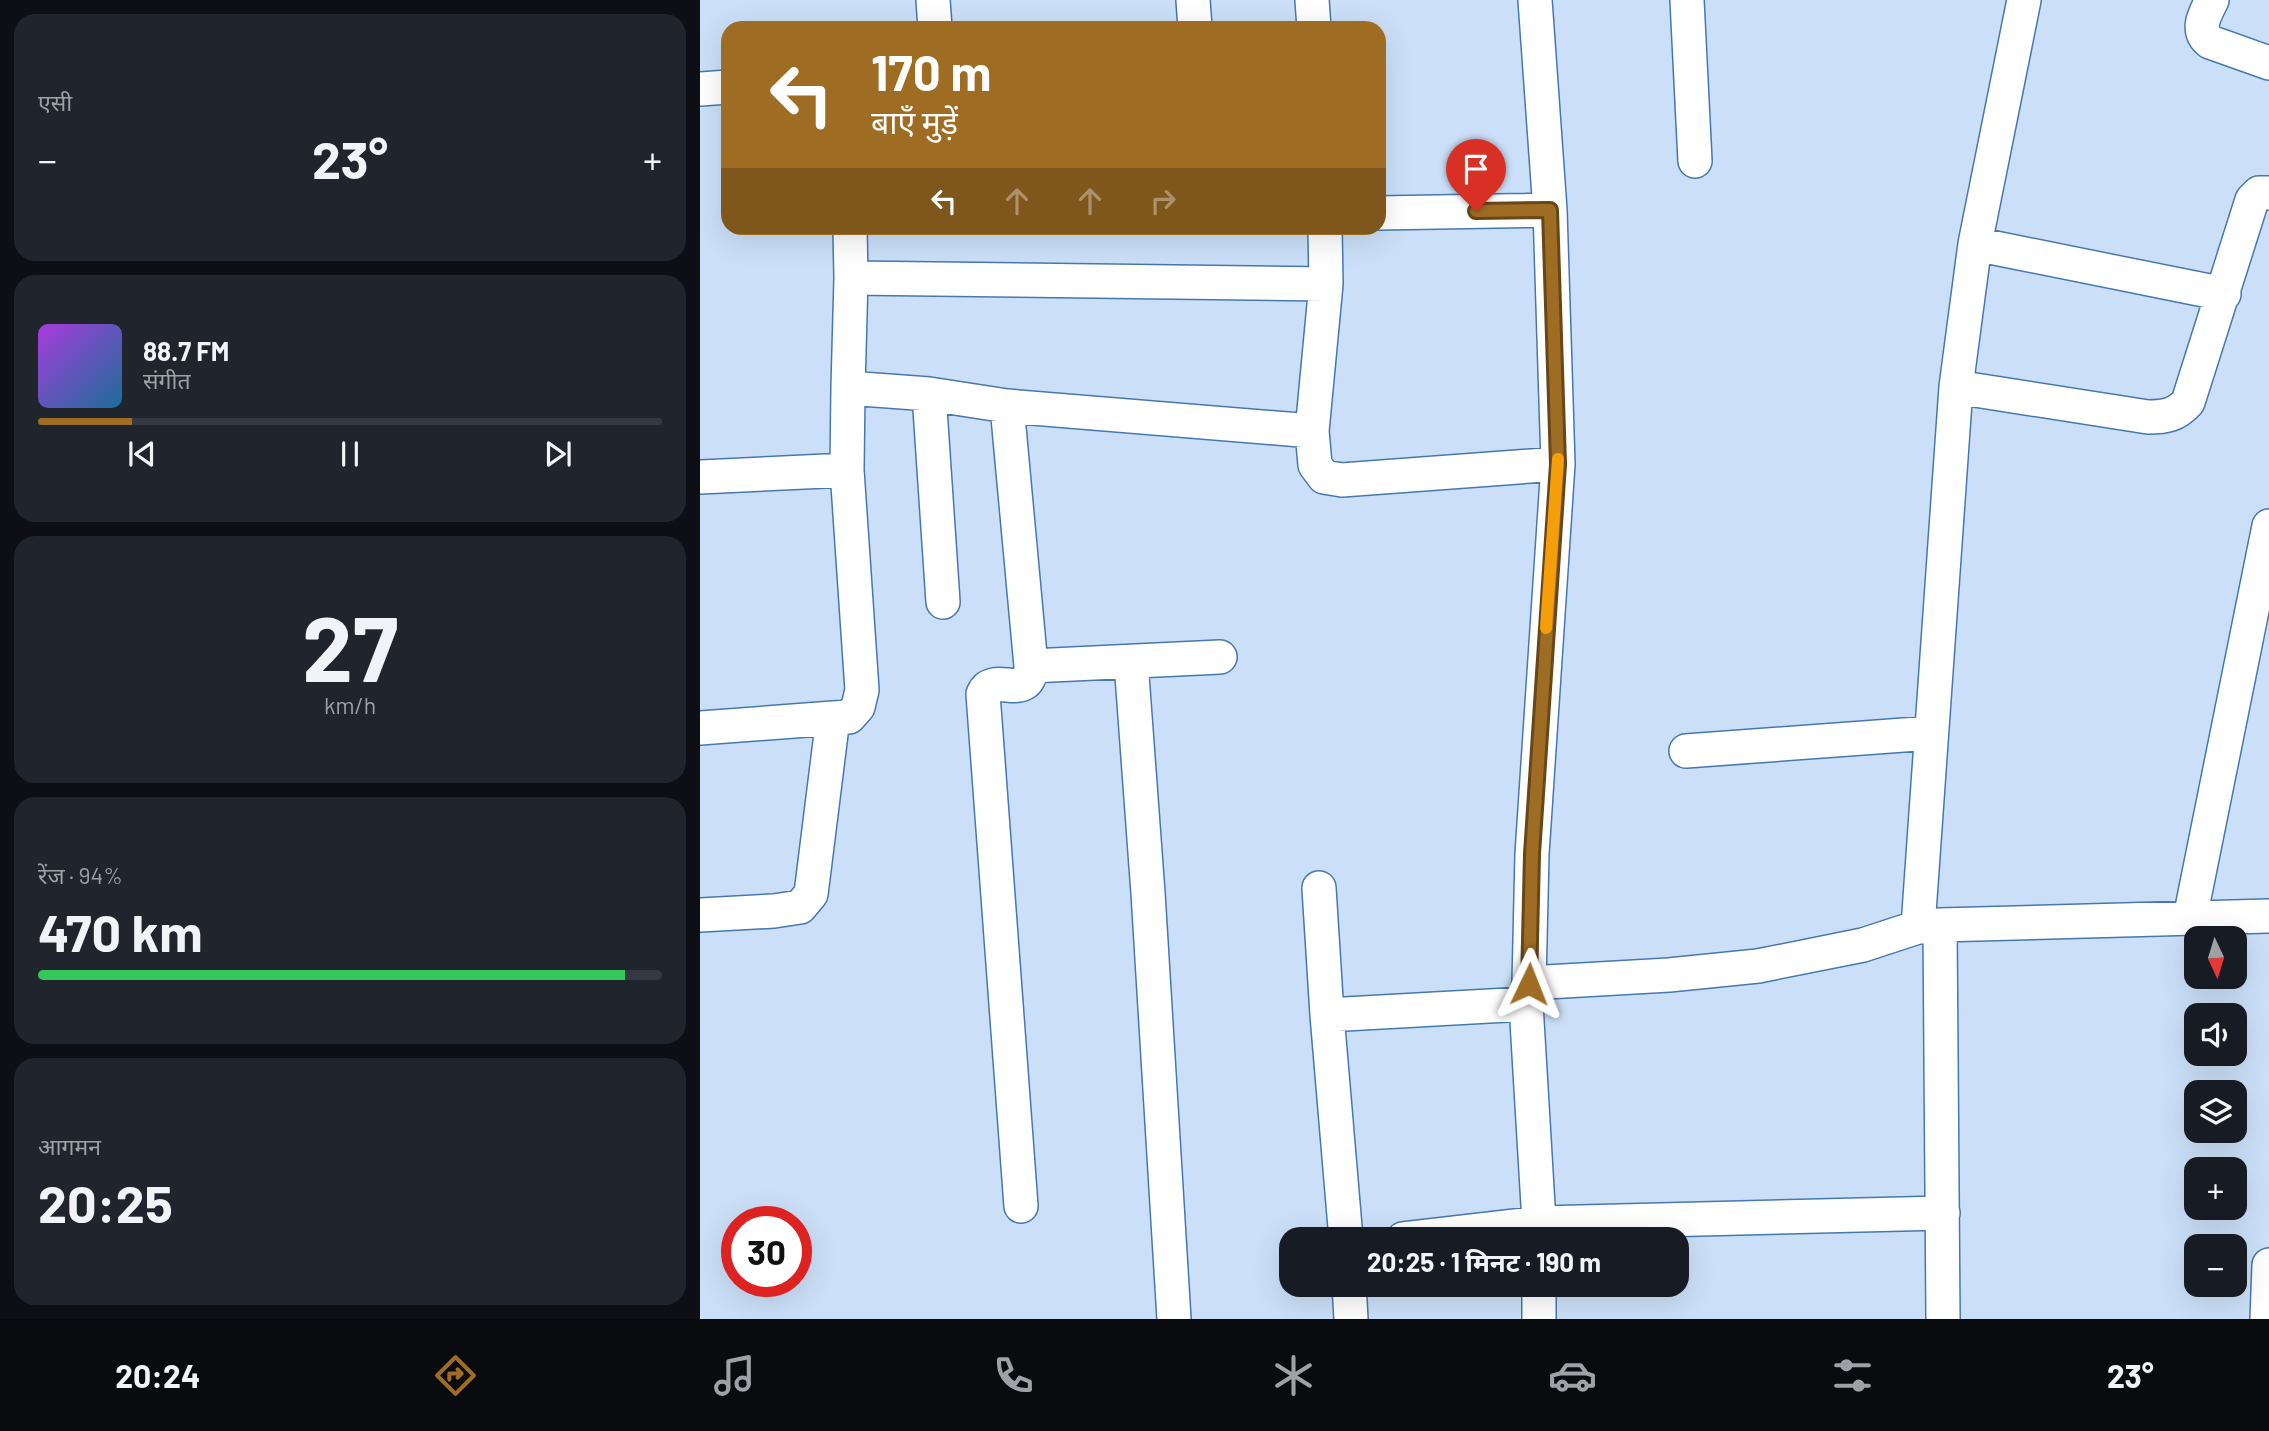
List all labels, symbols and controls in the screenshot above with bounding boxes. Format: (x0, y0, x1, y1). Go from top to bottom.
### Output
text: 170 m (871, 42, 991, 101)
icon: left (756, 49, 847, 140)
text: एसी (38, 88, 72, 116)
text: बाएँ मुड़ें (871, 102, 958, 140)
text: 23° (312, 127, 388, 189)
text: − (38, 136, 57, 182)
text: + (643, 136, 662, 182)
pin (1446, 139, 1506, 211)
icon: arrive (1457, 150, 1495, 188)
icon: left (925, 182, 963, 220)
icon: ahead (998, 182, 1036, 220)
icon: ahead (1071, 182, 1109, 220)
icon: right (1144, 182, 1182, 220)
text: 88.7 FM (143, 335, 229, 366)
text: संगीत (143, 366, 191, 394)
icon: previous (123, 435, 161, 473)
icon: pause (331, 435, 369, 473)
icon: next (539, 435, 577, 473)
text: 27 (302, 591, 398, 700)
text: km/h (324, 691, 376, 719)
text: रेंज · 94% (38, 861, 123, 889)
text: 470 km (38, 900, 203, 962)
north arrow (2184, 926, 2247, 989)
map controls (2184, 926, 2247, 1297)
position arrow (1492, 947, 1566, 1021)
button: sound (2184, 1003, 2247, 1066)
button: layers (2184, 1080, 2247, 1143)
text: आगमन (38, 1132, 101, 1160)
button: + (2184, 1157, 2247, 1220)
text: 20:25 (38, 1171, 173, 1233)
speed limit sign: 30 (721, 1206, 812, 1297)
button: − (2184, 1234, 2247, 1297)
text: 20:25 · 1 मिनट · 190 m (1367, 1246, 1601, 1277)
icon: directions (431, 1351, 480, 1400)
icon: music (710, 1351, 759, 1400)
icon: phone (989, 1351, 1038, 1400)
icon: climate (1269, 1351, 1318, 1400)
icon: car (1548, 1351, 1597, 1400)
icon: filters (1828, 1351, 1877, 1400)
text: 20:24 (115, 1356, 200, 1394)
text: 23° (2107, 1356, 2154, 1394)

